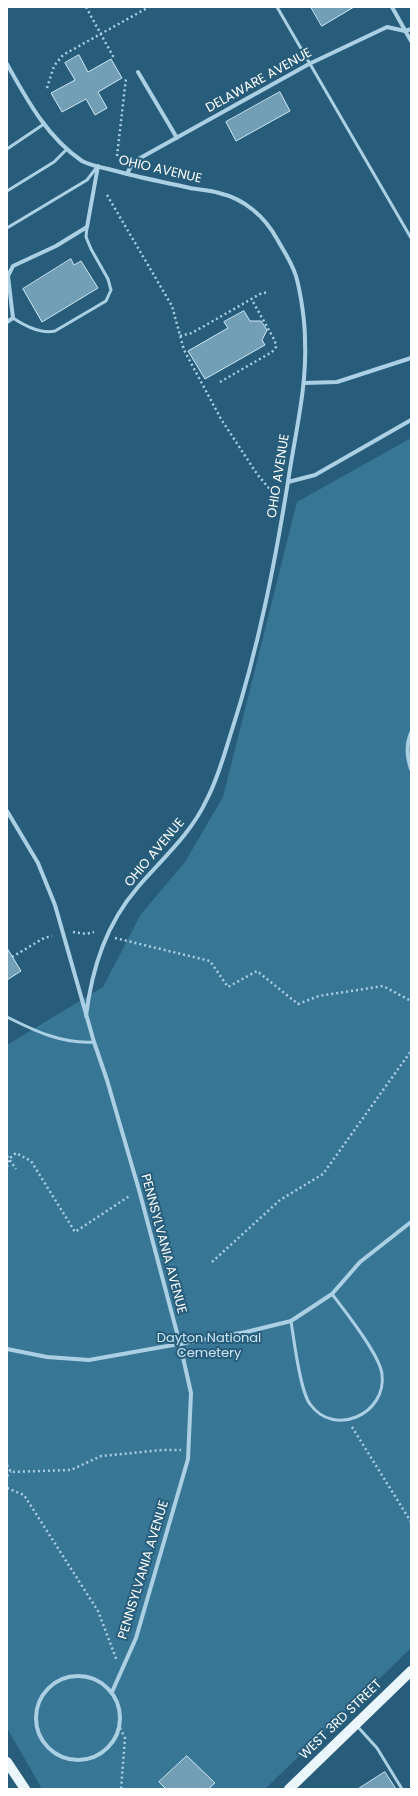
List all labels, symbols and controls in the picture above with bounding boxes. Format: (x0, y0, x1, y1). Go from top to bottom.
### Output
street label: DELAWARE AVENUE (203, 45, 315, 117)
street label: OHIO AVENUE (117, 153, 203, 187)
street label: OHIO AVENUE (265, 433, 293, 519)
street label: OHIO AVENUE (122, 815, 188, 891)
street label: PENNSYLVANIA AVENUE (137, 1172, 189, 1316)
park label: Dayton National Cemetery (157, 1331, 261, 1362)
street label: PENNSYLVANIA AVENUE (115, 1499, 173, 1641)
street label: WEST 3RD STREET (297, 1677, 385, 1763)

